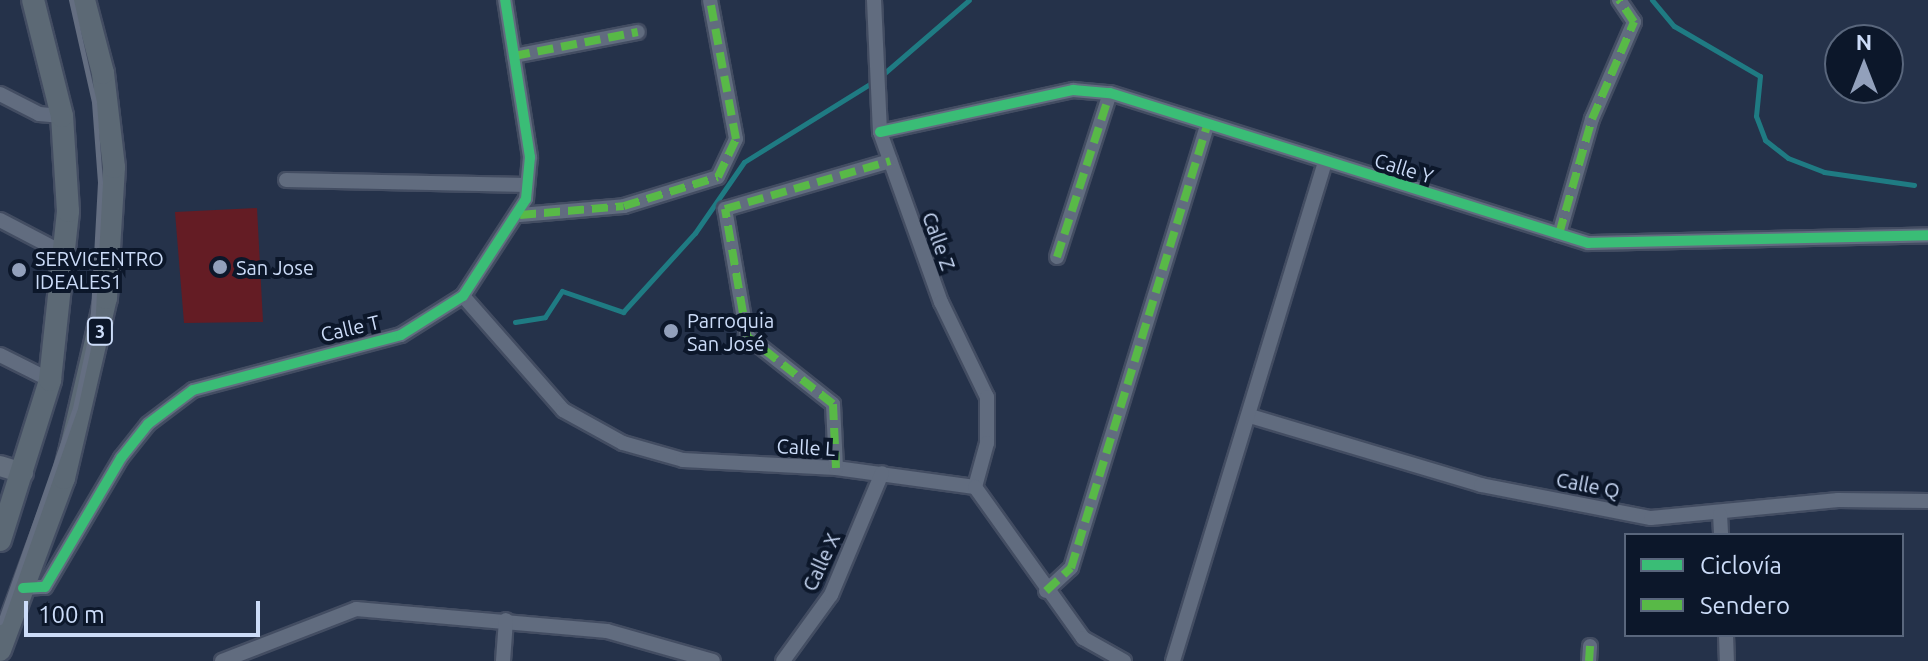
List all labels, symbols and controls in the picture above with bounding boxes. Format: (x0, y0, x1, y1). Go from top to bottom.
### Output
north arrow (1824, 24, 1904, 104)
text: N (1856, 29, 1872, 54)
street label: Calle Y (1372, 148, 1436, 188)
street label: Calle Z (917, 209, 961, 273)
place label: SERVICENTRO IDEALES1 (35, 246, 164, 293)
place label: San Jose (236, 255, 314, 279)
marker: San Jose (211, 258, 229, 276)
marker: SERVICENTRO IDEALES1 (10, 261, 28, 279)
place label: Parroquia San José (687, 308, 774, 355)
street label: Calle T (318, 310, 382, 346)
road number: 3 (86, 317, 114, 345)
marker: Parroquia San José (662, 322, 680, 340)
street label: Calle L (776, 433, 836, 461)
street label: Calle Q (1554, 467, 1622, 503)
street label: Calle X (797, 529, 845, 595)
legend (1624, 533, 1904, 637)
text: Ciclovía (1700, 552, 1782, 579)
scale bar (28, 585, 264, 635)
text: Sendero (1700, 592, 1790, 619)
text: 100 m (38, 601, 105, 628)

